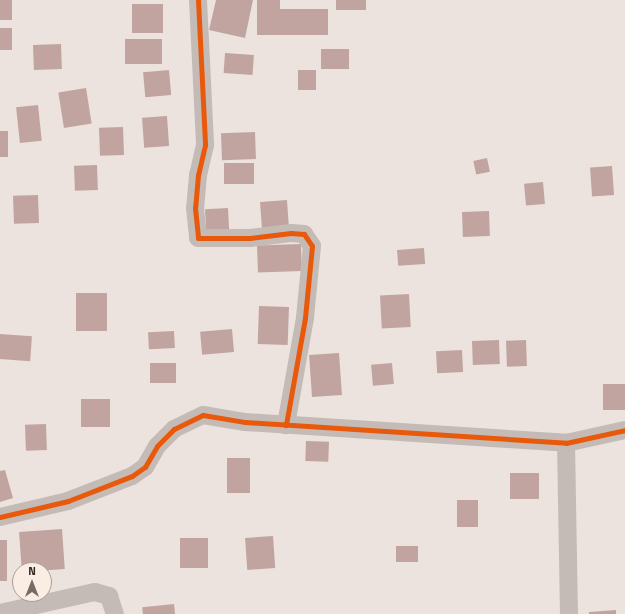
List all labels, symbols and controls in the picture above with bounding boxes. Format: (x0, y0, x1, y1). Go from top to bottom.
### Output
north arrow (12, 562, 52, 602)
text: N (28, 563, 36, 579)

